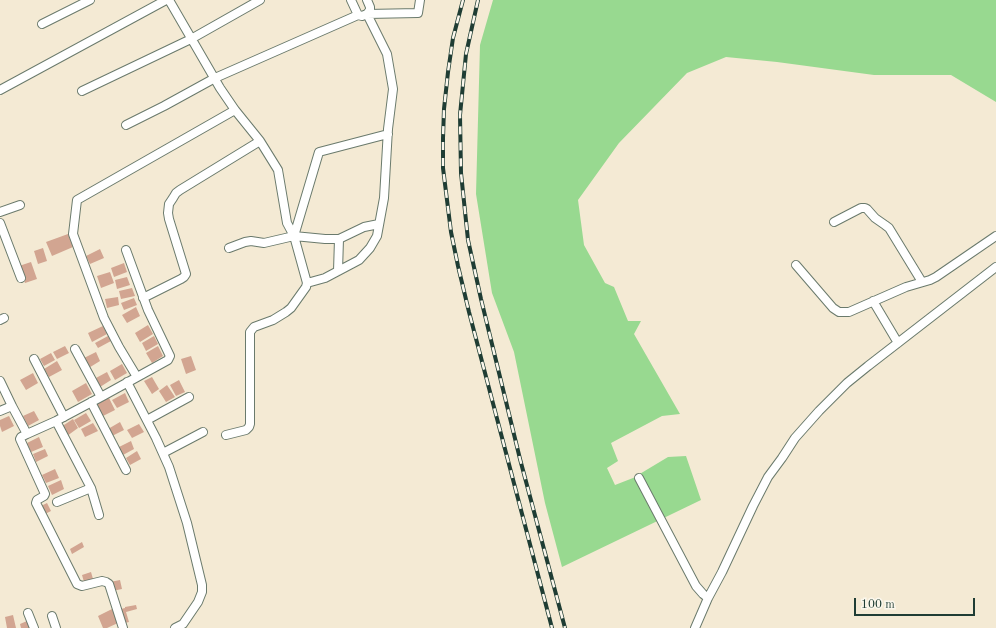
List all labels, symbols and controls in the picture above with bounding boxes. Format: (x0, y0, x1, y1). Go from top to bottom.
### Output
scale bar (856, 590, 977, 616)
text: 100 m (861, 599, 895, 611)

